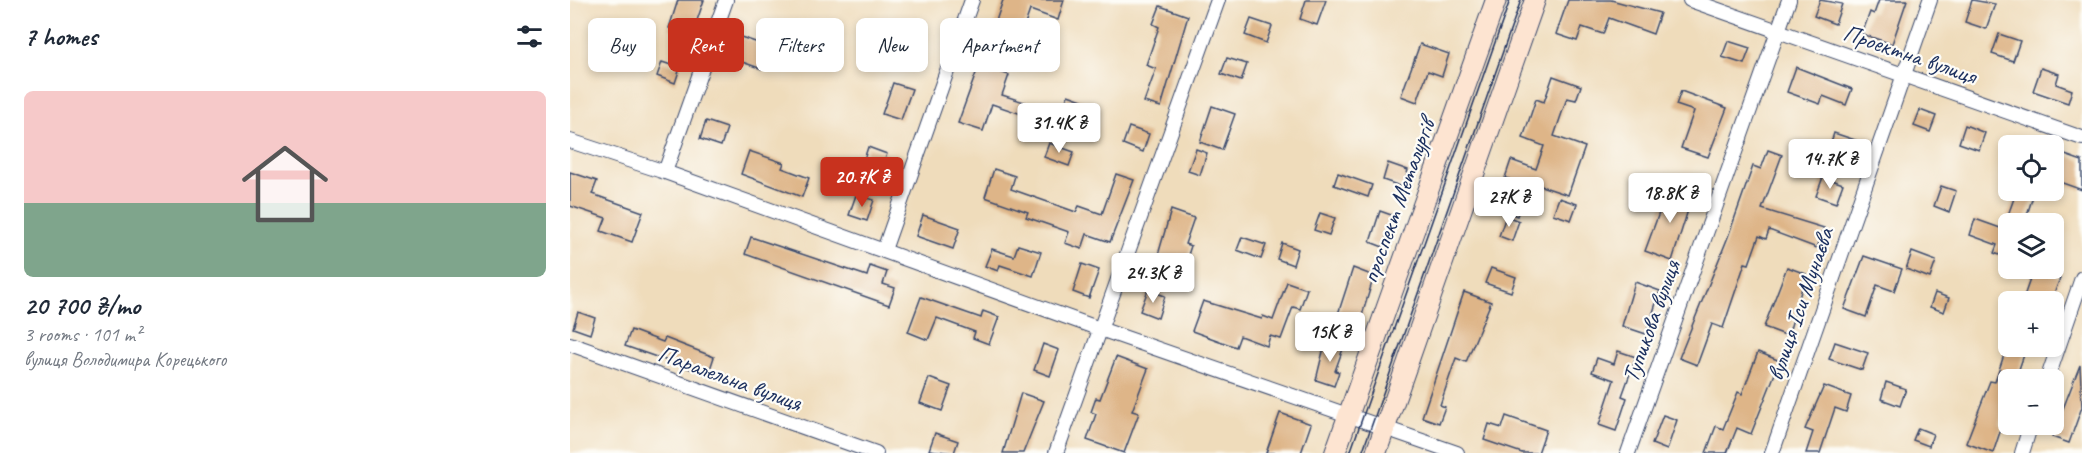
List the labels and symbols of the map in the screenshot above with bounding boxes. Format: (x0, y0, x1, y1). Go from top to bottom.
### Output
street label: Проектна вулиця (1839, 17, 1982, 91)
pin: 31.4K ₴ (1004, 103, 1114, 154)
street label: проспект Металургів (1354, 109, 1444, 287)
pin: 14.7K ₴ (1775, 139, 1885, 190)
pin: 20.7K ₴ (807, 157, 917, 208)
pin: 18.8K ₴ (1615, 173, 1725, 224)
pin: 27K ₴ (1467, 177, 1551, 228)
street label: вулиця Іси Мунаєва (1760, 222, 1841, 384)
pin: 24.3K ₴ (1098, 253, 1208, 304)
street label: Тупикова вулиця (1615, 255, 1687, 386)
pin: 15K ₴ (1288, 312, 1372, 363)
street label: Паралельна вулиця (654, 338, 807, 418)

